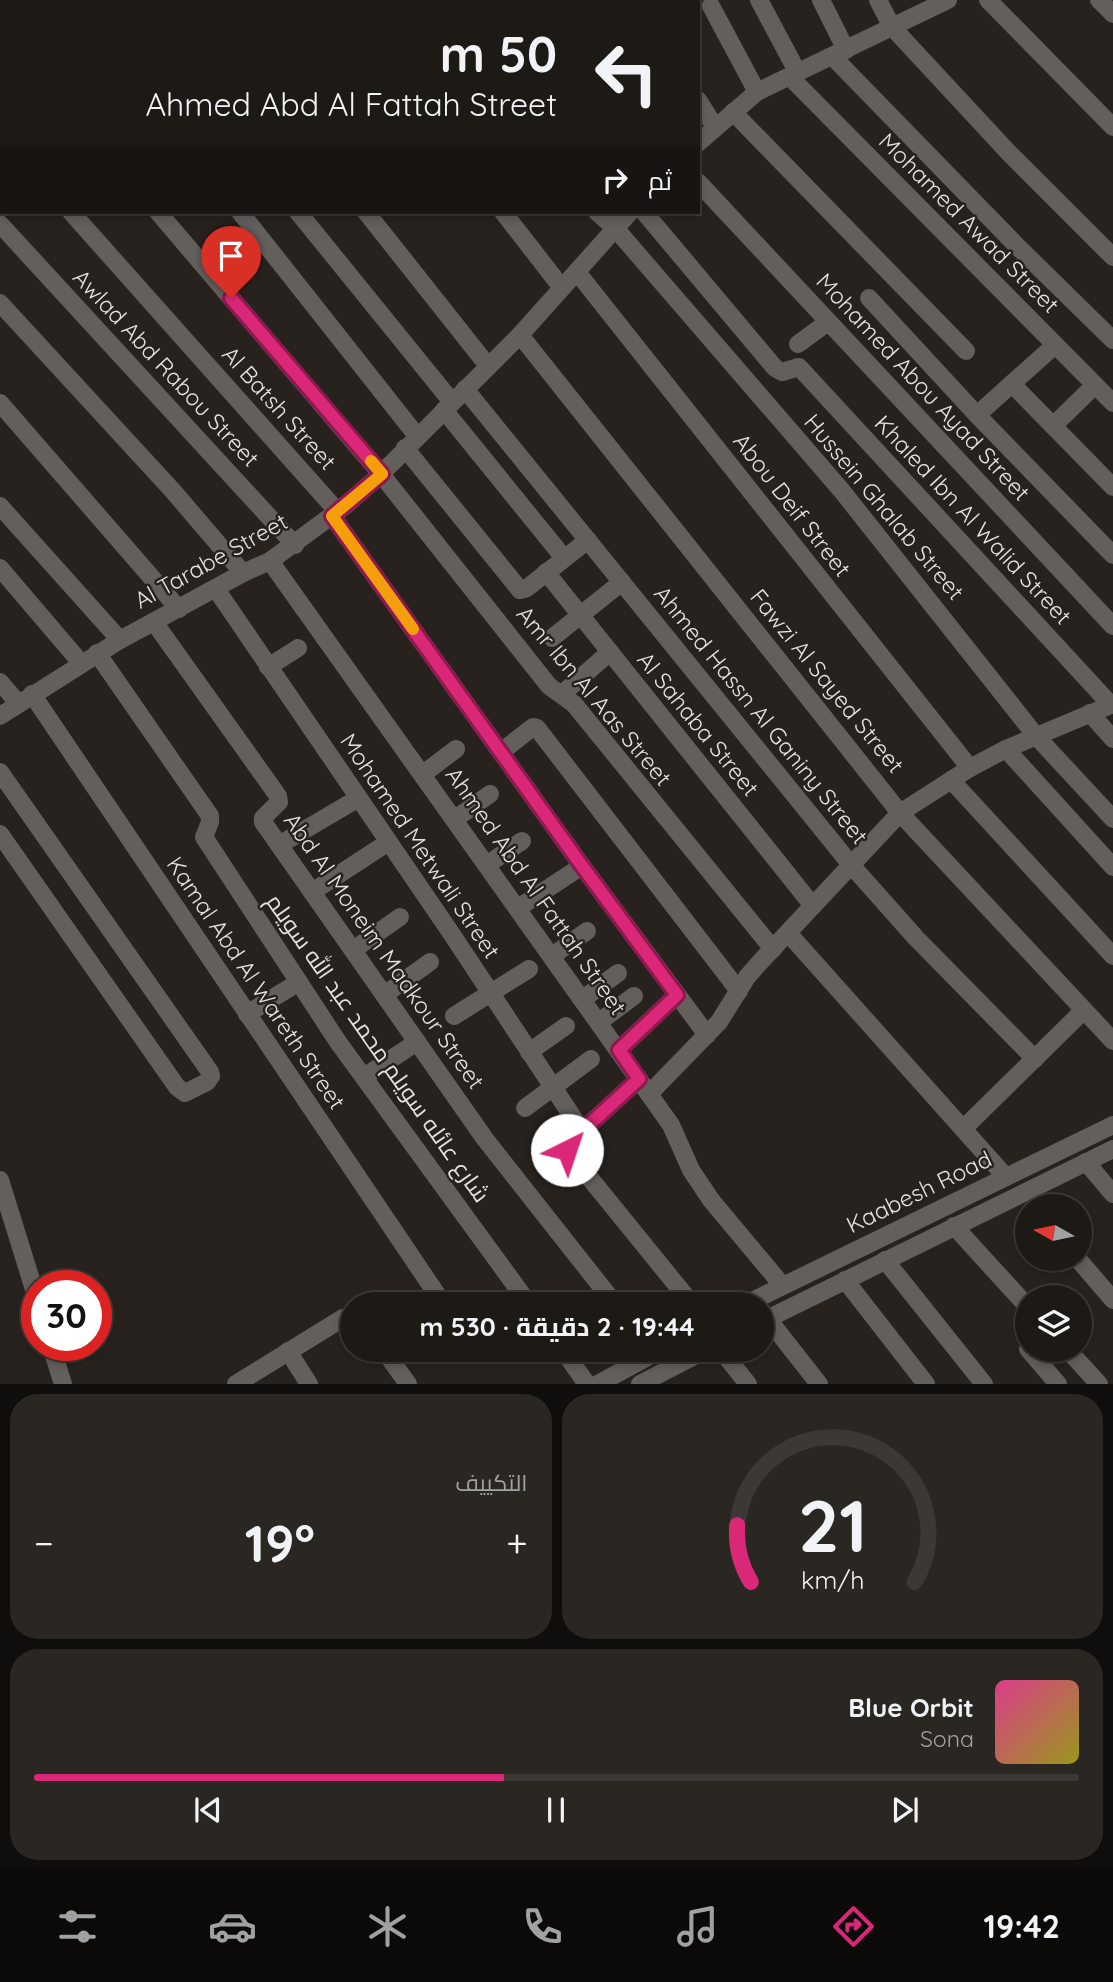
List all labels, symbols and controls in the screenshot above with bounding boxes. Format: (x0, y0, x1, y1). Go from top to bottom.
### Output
text: 50 m (440, 23, 557, 84)
icon: left (581, 28, 672, 119)
text: Ahmed Abd Al Fattah Street (145, 84, 557, 124)
street label: Mohamed Awad Street (873, 126, 1066, 319)
icon: right (596, 161, 634, 199)
text: ثم (648, 164, 672, 197)
pin (201, 226, 261, 298)
icon: arrive (212, 237, 250, 275)
street label: Awlad Abd Rabou Street (67, 263, 266, 473)
street label: Mohamed Abou Ayad Street (810, 267, 1037, 507)
street label: Al Batsh Street (216, 340, 343, 476)
street label: Hussein Ghalab Street (798, 408, 971, 606)
street label: Khaled Ibn Al Walid Street (869, 409, 1078, 631)
street label: Abou Deif Street (727, 427, 858, 582)
street label: Al Tarabe Street (129, 506, 293, 615)
street label: Ahmed Hassn Al Ganiny Street (648, 580, 875, 850)
street label: Fawzi Al Sayed Street (744, 583, 911, 779)
street label: Amr Ibn Al Aas Street (511, 600, 678, 792)
street label: Al Sahaba Street (631, 646, 766, 802)
street label: Mohamed Metwali Street (334, 728, 507, 964)
street label: Ahmed Abd Al Fattah Street (440, 761, 633, 1020)
street label: Abd Al Moneim Madkour Street (278, 807, 491, 1095)
street label: Kamal Abd Al Wareth Street (161, 851, 352, 1115)
street label: شارع عائله سويلم محمد عبد الله سويلم (259, 888, 496, 1209)
position arrow (530, 1113, 604, 1187)
street label: Kaabesh Road (842, 1144, 996, 1239)
north arrow (1015, 1194, 1092, 1270)
map controls (1015, 1194, 1092, 1362)
speed limit sign: 30 (21, 1270, 112, 1361)
button: layers (1015, 1285, 1092, 1362)
text: 19:44 · 2 دقيقة · 530 m (420, 1310, 695, 1343)
text: التكييف (455, 1468, 528, 1497)
text: 21 (797, 1480, 867, 1571)
text: 19° (245, 1510, 315, 1575)
text: − (34, 1519, 54, 1567)
text: + (506, 1519, 528, 1567)
text: km/h (801, 1564, 864, 1595)
text: Blue Orbit (848, 1691, 974, 1724)
text: Sona (920, 1724, 974, 1753)
icon: previous (189, 1791, 227, 1829)
icon: pause (537, 1791, 575, 1829)
icon: next (886, 1791, 924, 1829)
icon: filters (53, 1902, 102, 1951)
icon: car (208, 1902, 257, 1951)
icon: climate (363, 1902, 412, 1951)
icon: phone (518, 1902, 567, 1951)
icon: music (673, 1902, 722, 1951)
icon: directions (829, 1902, 878, 1951)
text: 19:42 (984, 1906, 1060, 1946)

